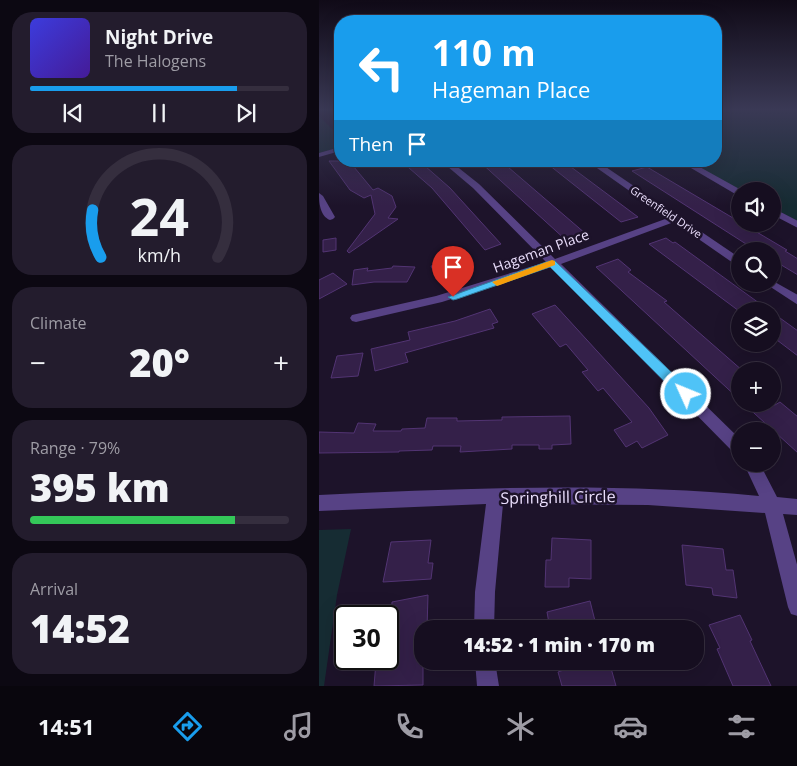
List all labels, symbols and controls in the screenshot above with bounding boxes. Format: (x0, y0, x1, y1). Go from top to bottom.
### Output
text: Night Drive (105, 24, 213, 50)
text: 110 m (432, 29, 536, 76)
icon: left (349, 35, 414, 100)
text: The Halogens (105, 50, 206, 72)
text: Hageman Place (432, 74, 590, 104)
icon: previous (59, 99, 87, 127)
icon: pause (145, 99, 173, 127)
icon: next (232, 99, 260, 127)
icon: arrive (403, 130, 431, 158)
text: Then (349, 131, 393, 157)
text: 24 (130, 180, 189, 251)
street label: Greenfield Drive (627, 182, 705, 241)
map controls (731, 182, 781, 472)
button: sound (731, 182, 781, 232)
street label: Hageman Place (490, 224, 592, 277)
button: search (731, 242, 781, 292)
text: km/h (138, 243, 181, 267)
pin (432, 246, 474, 297)
icon: arrive (439, 253, 467, 281)
button: layers (731, 302, 781, 352)
text: Climate (30, 312, 87, 334)
text: 20° (129, 336, 190, 388)
text: − (30, 343, 46, 381)
text: + (273, 343, 289, 381)
button: + (731, 362, 781, 412)
position arrow (659, 367, 711, 419)
button: − (731, 422, 781, 472)
text: Range · 79% (30, 437, 120, 459)
text: 395 km (30, 461, 170, 513)
street label: Springhill Circle (500, 485, 616, 509)
text: Arrival (30, 578, 78, 600)
text: 14:52 (30, 602, 130, 654)
speed limit sign: 30 (334, 605, 399, 670)
text: 14:52 · 1 min · 170 m (463, 632, 655, 658)
icon: directions (170, 709, 205, 744)
icon: music (281, 709, 316, 744)
icon: phone (392, 709, 427, 744)
icon: climate (503, 709, 538, 744)
icon: car (613, 709, 648, 744)
icon: filters (724, 709, 759, 744)
text: 14:51 (38, 711, 94, 741)

